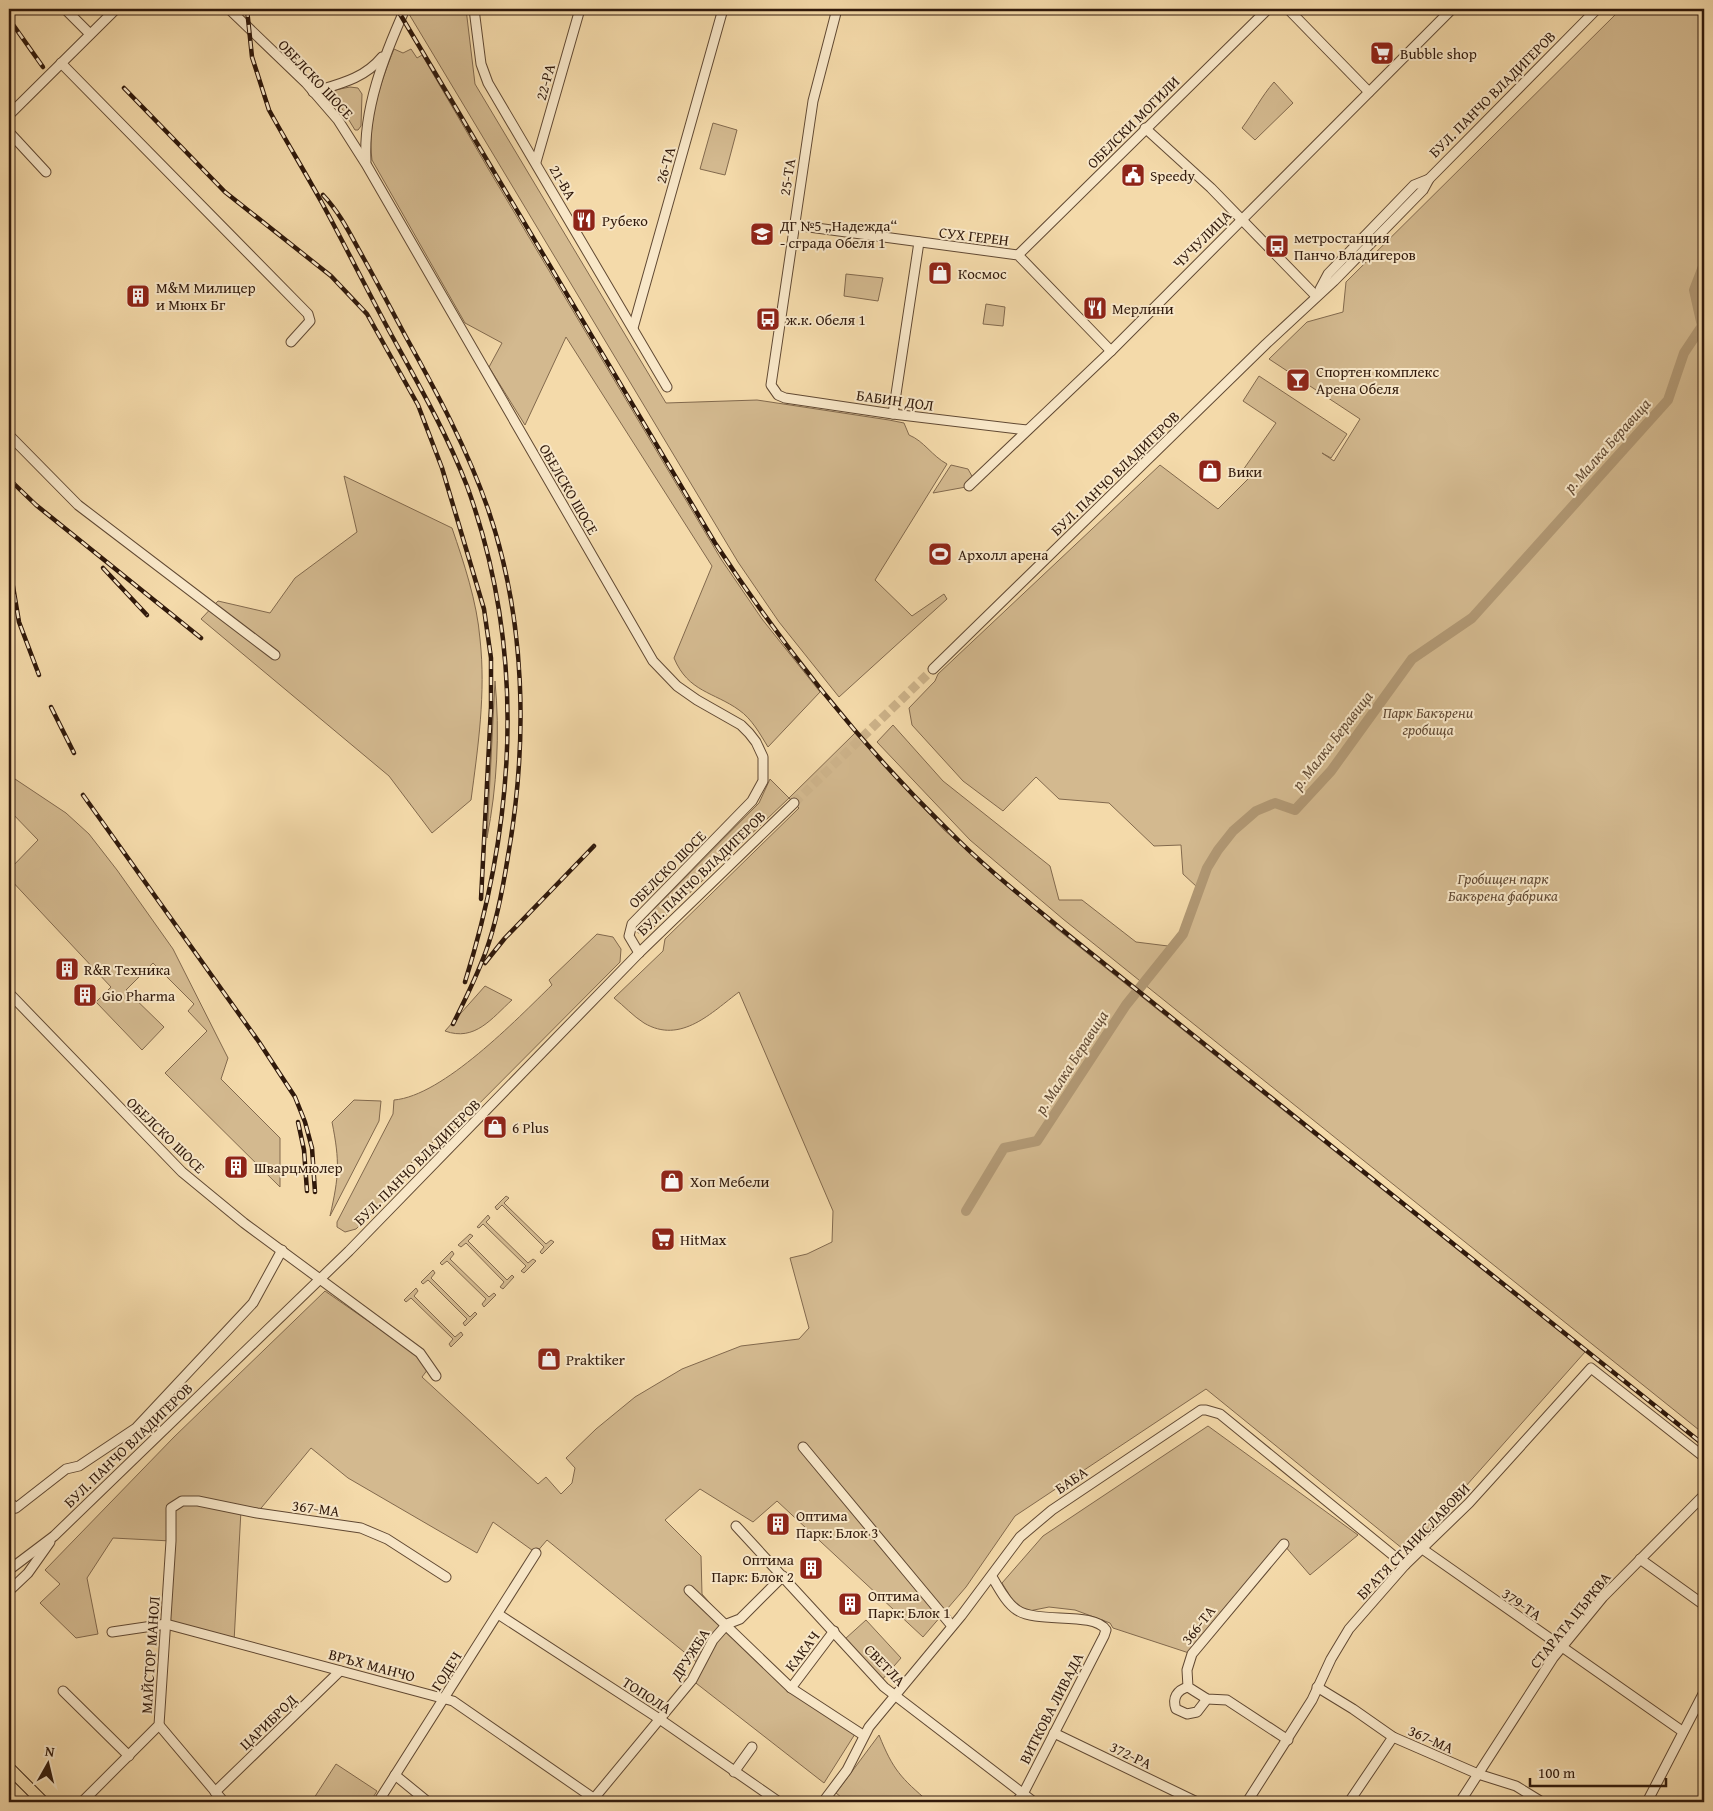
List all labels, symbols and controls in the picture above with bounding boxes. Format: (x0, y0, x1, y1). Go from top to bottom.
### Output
street label: БУЛ. ПАНЧО ВЛАДИГЕРОВ (1424, 26, 1560, 162)
street label: ОБЕЛСКО ШОСЕ (274, 35, 359, 124)
supermarket icon: Bubble shop (1369, 40, 1395, 66)
place label: Bubble shop (1400, 43, 1477, 64)
street label: 22-РА (530, 61, 560, 103)
street label: ОБЕЛСКИ МОГИЛИ (1082, 71, 1184, 173)
street label: 26-ТА (650, 144, 680, 186)
street label: 25-ТА (774, 157, 800, 197)
street label: 21-ВА (545, 161, 581, 203)
public building icon: Speedy (1120, 162, 1146, 188)
place label: Speedy (1150, 165, 1196, 186)
street label: ЧУЧУЛИЦА (1168, 205, 1236, 273)
restaurant icon: Рубеко (571, 207, 597, 233)
place label: Рубеко (602, 210, 648, 231)
place label: ДГ №5 „Надежда“ - сграда Обеля 1 (779, 215, 897, 253)
school or university icon: ДГ №5 „Надежда“ - сграда Обеля 1 (749, 221, 775, 247)
street label: СУХ ГЕРЕН (938, 221, 1010, 251)
place label: метростанция Панчо Владигеров (1294, 227, 1416, 265)
bus stop icon: метростанция Панчо Владигеров (1264, 233, 1290, 259)
shop icon: Космос (927, 260, 953, 286)
place label: Космос (958, 263, 1007, 284)
place label: М&M Mилицер и Мюнх Бг (156, 277, 256, 315)
building icon: М&M Mилицер и Мюнх Бг (125, 283, 151, 309)
restaurant icon: Мерлини (1082, 295, 1108, 321)
place label: Мерлини (1112, 298, 1174, 319)
bus stop icon: ж.к. Обеля 1 (755, 306, 781, 332)
place label: ж.к. Обеля 1 (786, 309, 866, 330)
place label: Спортен комплекс Арена Обеля (1316, 361, 1439, 399)
bar icon: Спортен комплекс Арена Обеля (1285, 367, 1311, 393)
street label: БАБИН ДОЛ (855, 384, 935, 416)
water label: р. Малка Беравица (1557, 392, 1656, 498)
street label: БУЛ. ПАНЧО ВЛАДИГЕРОВ (1046, 406, 1184, 540)
street label: ОБЕЛСКО ШОСЕ (534, 440, 604, 539)
shop icon: Вики (1197, 458, 1223, 484)
place label: Вики (1228, 461, 1262, 482)
sports icon: Архолл арена (927, 541, 953, 567)
place label: Архолл арена (958, 544, 1049, 565)
water label: р. Малка Беравица (1285, 685, 1379, 795)
park label: Парк Бакърени гробища (1383, 702, 1474, 740)
street label: БУЛ. ПАНЧО ВЛАДИГЕРОВ (632, 806, 770, 940)
street label: ОБЕЛСКО ШОСЕ (624, 825, 711, 912)
park label: Гробищен парк Бакърена фабрика (1448, 868, 1558, 906)
building icon: R&R Техника (54, 956, 80, 982)
place label: R&R Техника (84, 959, 171, 980)
building icon: Gio Pharma (72, 982, 98, 1008)
place label: Gio Pharma (102, 985, 175, 1006)
water label: р. Малка Беравица (1028, 1005, 1114, 1120)
street label: ОБЕЛСКО ШОСЕ (122, 1092, 210, 1178)
street label: БУЛ. ПАНЧО ВЛАДИГЕРОВ (349, 1094, 485, 1230)
shop icon: 6 Plus (482, 1114, 508, 1140)
place label: 6 Plus (512, 1117, 549, 1138)
building icon: Шварцмюлер (223, 1154, 249, 1180)
place label: Шварцмюлер (254, 1157, 343, 1178)
shop icon: Хоп Мебели (659, 1168, 685, 1194)
place label: Хоп Мебели (690, 1171, 770, 1192)
supermarket icon: HitMax (650, 1226, 676, 1252)
place label: HitMax (680, 1229, 727, 1250)
shop icon: Praktiker (536, 1346, 562, 1372)
place label: Praktiker (566, 1349, 625, 1370)
street label: БУЛ. ПАНЧО ВЛАДИГЕРОВ (59, 1378, 197, 1512)
street label: БАБА (1051, 1461, 1091, 1499)
street label: БРАТЯ СТАНИСЛАВОВИ (1352, 1478, 1474, 1604)
street label: 367-МА (291, 1494, 341, 1522)
place label: Оптима Парк: Блок 3 (796, 1505, 879, 1543)
building icon: Оптима Парк: Блок 3 (765, 1511, 791, 1537)
place label: Оптима Парк: Блок 2 (712, 1549, 795, 1587)
building icon: Оптима Парк: Блок 2 (798, 1555, 824, 1581)
street label: СТАРАТА ЦЪРКВА (1525, 1567, 1615, 1673)
street label: 379-ТА (1498, 1583, 1546, 1625)
place label: Оптима Парк: Блок 1 (868, 1585, 951, 1623)
building icon: Оптима Парк: Блок 1 (837, 1591, 863, 1617)
street label: МАЙСТОР МАНОЛ (135, 1595, 165, 1714)
street label: 366-ТА (1176, 1601, 1220, 1649)
street label: ДРУЖБА (665, 1624, 715, 1685)
street label: КАКАЧ (780, 1626, 824, 1676)
street label: СВЕТЛА (860, 1639, 910, 1691)
street label: ВРЪХ МАНЧО (326, 1643, 418, 1687)
street label: ГОДЕЧ (426, 1647, 466, 1695)
street label: ВИТКОВА ЛИВАДА (1014, 1649, 1088, 1767)
street label: ТОПОЛА (618, 1671, 676, 1719)
street label: ЦАРИБРОД (235, 1689, 302, 1755)
street label: 367-МА (1405, 1720, 1457, 1758)
street label: 372-РА (1107, 1736, 1155, 1774)
north arrow (22, 1738, 72, 1788)
text: N (44, 1741, 56, 1762)
scale bar (1530, 1756, 1667, 1788)
text: 100 m (1538, 1762, 1576, 1783)

